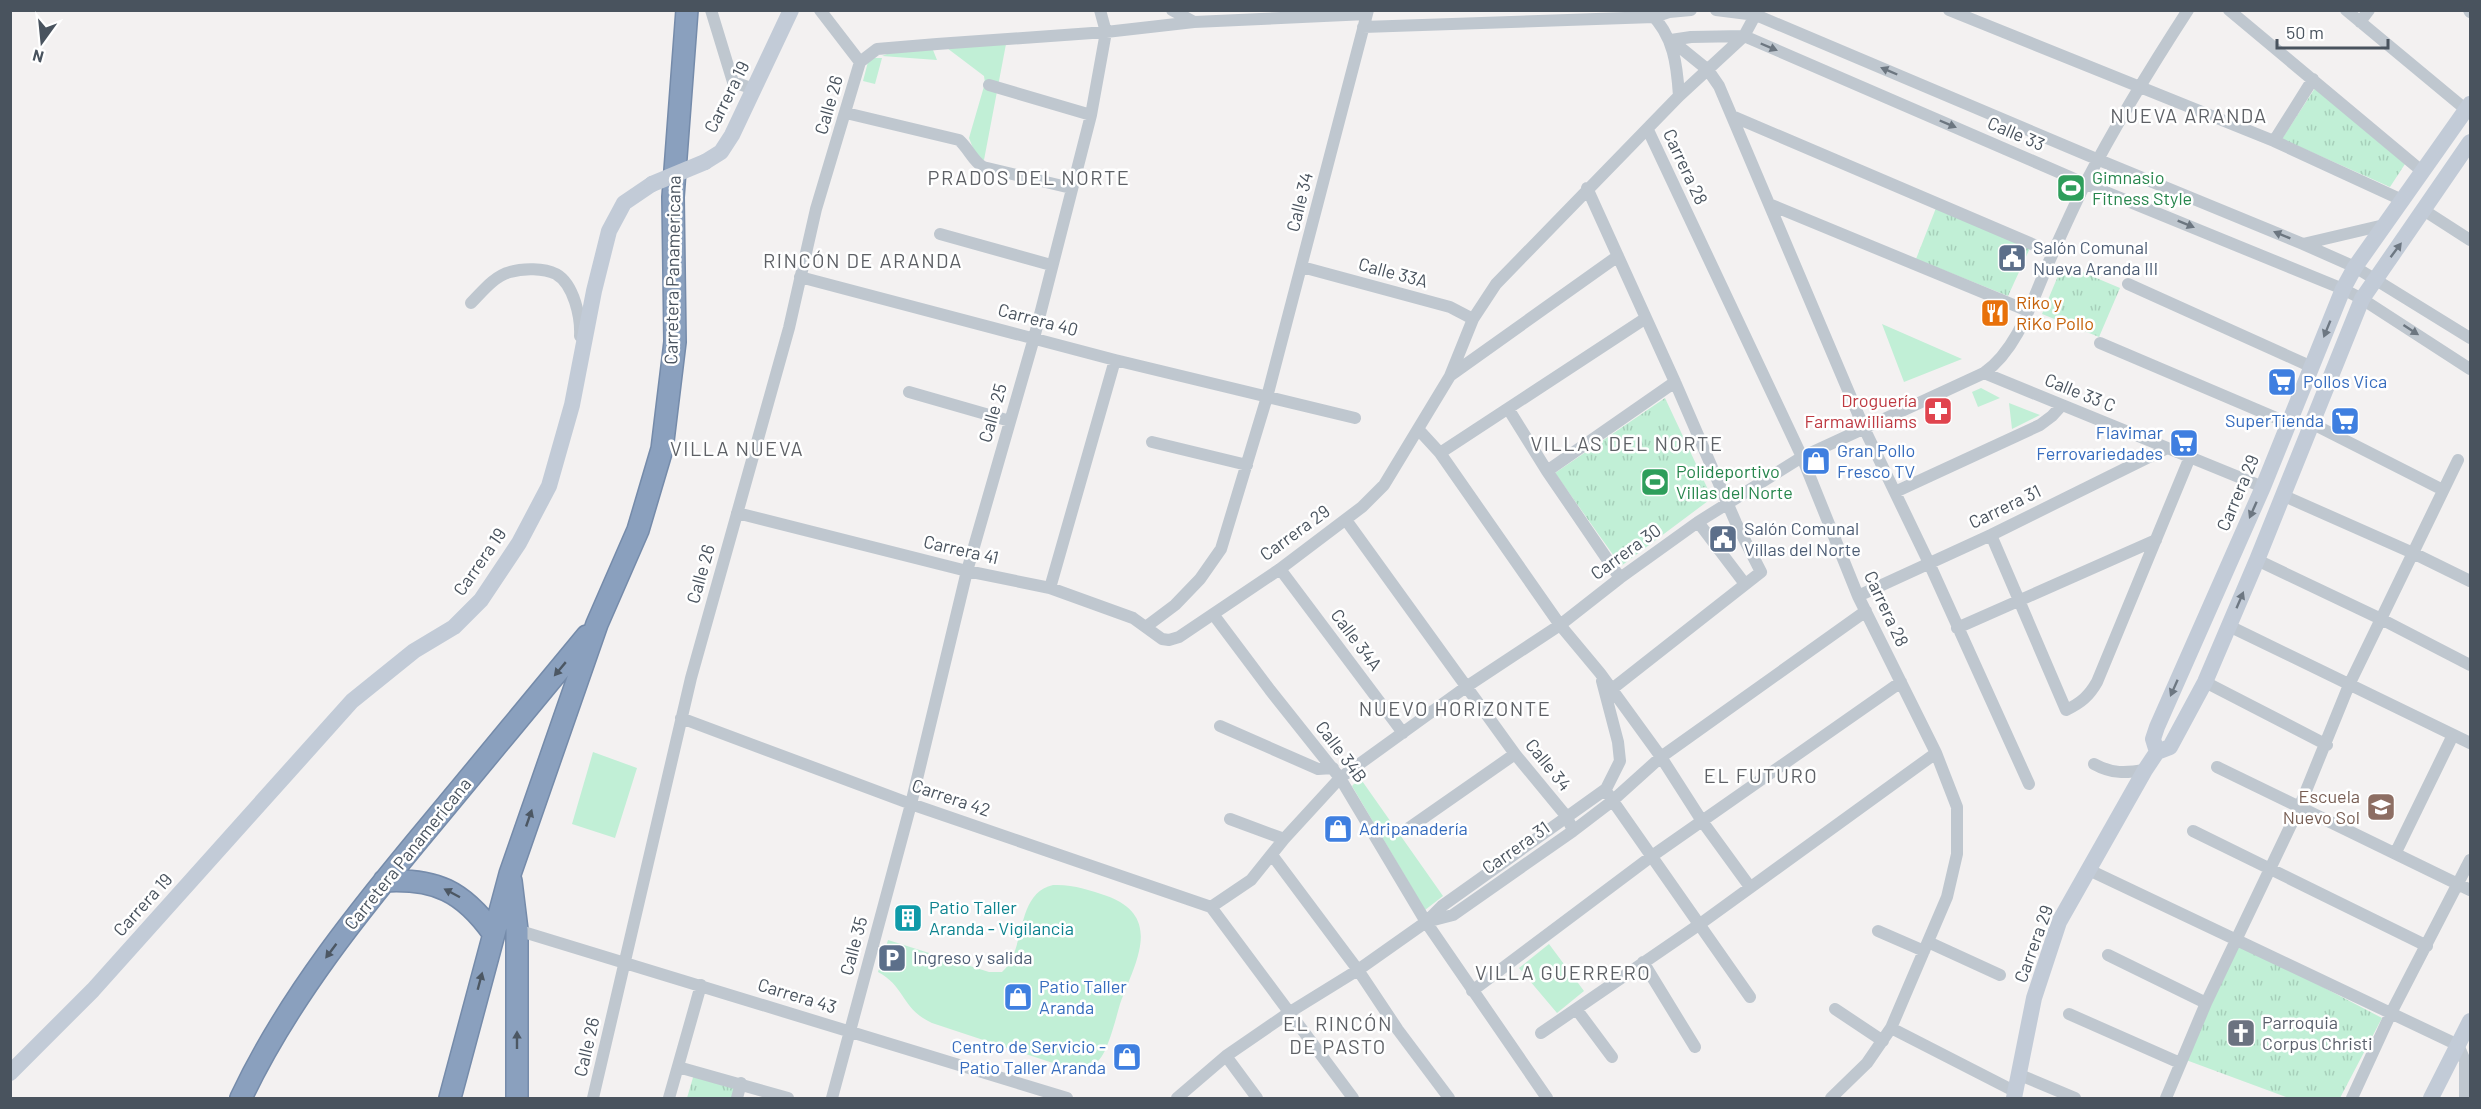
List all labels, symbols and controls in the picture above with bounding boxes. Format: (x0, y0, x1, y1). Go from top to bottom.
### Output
north arrow (12, 12, 72, 72)
scale bar (2277, 12, 2388, 50)
text: 50 m (2286, 21, 2324, 43)
one-way arrow (1760, 42, 1778, 52)
text: N (30, 46, 46, 68)
street label: Carrera 19 (699, 57, 754, 136)
one-way arrow (1880, 66, 1898, 75)
street label: Calle 26 (809, 73, 847, 137)
district label: NUEVA ARANDA (2110, 103, 2268, 127)
street label: Calle 33 (1984, 111, 2048, 155)
one-way arrow (1939, 119, 1957, 129)
street label: Carrera 28 (1659, 125, 1713, 208)
district label: PRADOS DEL NORTE (928, 165, 1130, 189)
place label: Gimnasio Fitness Style (2092, 166, 2192, 209)
street label: Calle 34 (1281, 170, 1317, 234)
sports icon: Gimnasio Fitness Style (2055, 172, 2087, 204)
street label: Carretera Panamericana (659, 175, 685, 365)
one-way arrow (2177, 219, 2195, 229)
one-way arrow (2273, 230, 2291, 239)
place label: Salón Comunal Nueva Aranda III (2033, 236, 2158, 279)
public building icon: Salón Comunal Nueva Aranda III (1996, 242, 2028, 274)
one-way arrow (2390, 242, 2402, 258)
district label: RINCÓN DE ARANDA (763, 248, 963, 272)
street label: Calle 33A (1356, 252, 1430, 292)
place label: Riko y RiKo Pollo (2016, 291, 2094, 334)
restaurant icon: Riko y RiKo Pollo (1979, 297, 2011, 329)
street label: Carrera 40 (996, 298, 1081, 340)
one-way arrow (2322, 321, 2332, 339)
one-way arrow (2403, 324, 2419, 335)
supermarket icon: Pollos Vica (2266, 366, 2298, 398)
street label: Calle 33 C (2042, 368, 2119, 416)
place label: Pollos Vica (2303, 370, 2387, 392)
street label: Calle 25 (973, 381, 1011, 445)
place label: Droguería Farmawilliams (1804, 389, 1917, 432)
pharmacy icon: Droguería Farmawilliams (1922, 395, 1954, 427)
supermarket icon: SuperTienda (2329, 405, 2361, 437)
place label: SuperTienda (2225, 409, 2324, 431)
place label: Flavimar Ferrovariedades (2036, 421, 2163, 464)
supermarket icon: Flavimar Ferrovariedades (2168, 427, 2200, 459)
district label: VILLAS DEL NORTE (1530, 431, 1724, 455)
district label: VILLA NUEVA (670, 436, 804, 460)
place label: Gran Pollo Fresco TV (1837, 439, 1916, 482)
shop icon: Gran Pollo Fresco TV (1800, 445, 1832, 477)
street label: Carrera 29 (2211, 451, 2263, 534)
place label: Polideportivo Villas del Norte (1676, 460, 1793, 503)
sports icon: Polideportivo Villas del Norte (1639, 466, 1671, 498)
street label: Carrera 31 (1965, 479, 2044, 533)
street label: Carrera 29 (1255, 500, 1334, 565)
one-way arrow (2248, 501, 2258, 519)
place label: Salón Comunal Villas del Norte (1744, 517, 1861, 560)
street label: Carrera 30 (1586, 518, 1665, 584)
street label: Carrera 19 (448, 523, 510, 600)
public building icon: Salón Comunal Villas del Norte (1707, 523, 1739, 555)
street label: Carrera 41 (921, 530, 1001, 568)
street label: Calle 26 (681, 542, 719, 606)
street label: Carrera 28 (1860, 567, 1914, 650)
one-way arrow (2235, 590, 2245, 608)
street label: Calle 34A (1326, 604, 1387, 675)
one-way arrow (553, 661, 566, 677)
one-way arrow (2169, 679, 2178, 697)
district label: NUEVO HORIZONTE (1359, 696, 1551, 720)
street label: Calle 34B (1311, 716, 1372, 787)
street label: Calle 34 (1521, 734, 1576, 795)
district label: EL FUTURO (1704, 763, 1818, 787)
street label: Carretera Panamericana (339, 773, 475, 934)
street label: Carrera 42 (909, 773, 993, 821)
place label: Escuela Nuevo Sol (2283, 785, 2360, 828)
school or university icon: Escuela Nuevo Sol (2365, 791, 2397, 823)
one-way arrow (524, 809, 534, 827)
shop icon: Adripanadería (1322, 813, 1354, 845)
street label: Carrera 31 (1477, 816, 1553, 878)
place label: Adripanadería (1359, 817, 1468, 839)
street label: Carrera 19 (108, 868, 176, 941)
one-way arrow (443, 888, 460, 898)
place label: Patio Taller Aranda - Vigilancia (929, 896, 1074, 939)
building icon: Patio Taller Aranda - Vigilancia (892, 902, 924, 934)
street label: Carrera 29 (2009, 902, 2057, 985)
street label: Calle 35 (835, 914, 871, 978)
parking icon: Ingreso y salida (876, 942, 908, 974)
one-way arrow (325, 943, 337, 958)
place label: Ingreso y salida (913, 946, 1032, 968)
district label: VILLA GUERRERO (1475, 960, 1651, 984)
one-way arrow (476, 972, 486, 990)
street label: Carrera 43 (755, 973, 839, 1017)
place label: Patio Taller Aranda (1039, 975, 1127, 1018)
shop icon: Patio Taller Aranda (1002, 981, 1034, 1013)
district label: EL RINCÓN DE PASTO (1283, 1011, 1393, 1058)
place label: Parroquia Corpus Christi (2262, 1011, 2373, 1054)
street label: Calle 26 (569, 1015, 604, 1079)
church icon: Parroquia Corpus Christi (2225, 1017, 2257, 1049)
one-way arrow (512, 1031, 522, 1050)
place label: Centro de Servicio - Patio Taller Aranda (952, 1035, 1106, 1078)
shop icon: Centro de Servicio - Patio Taller Aranda (1111, 1041, 1143, 1073)

